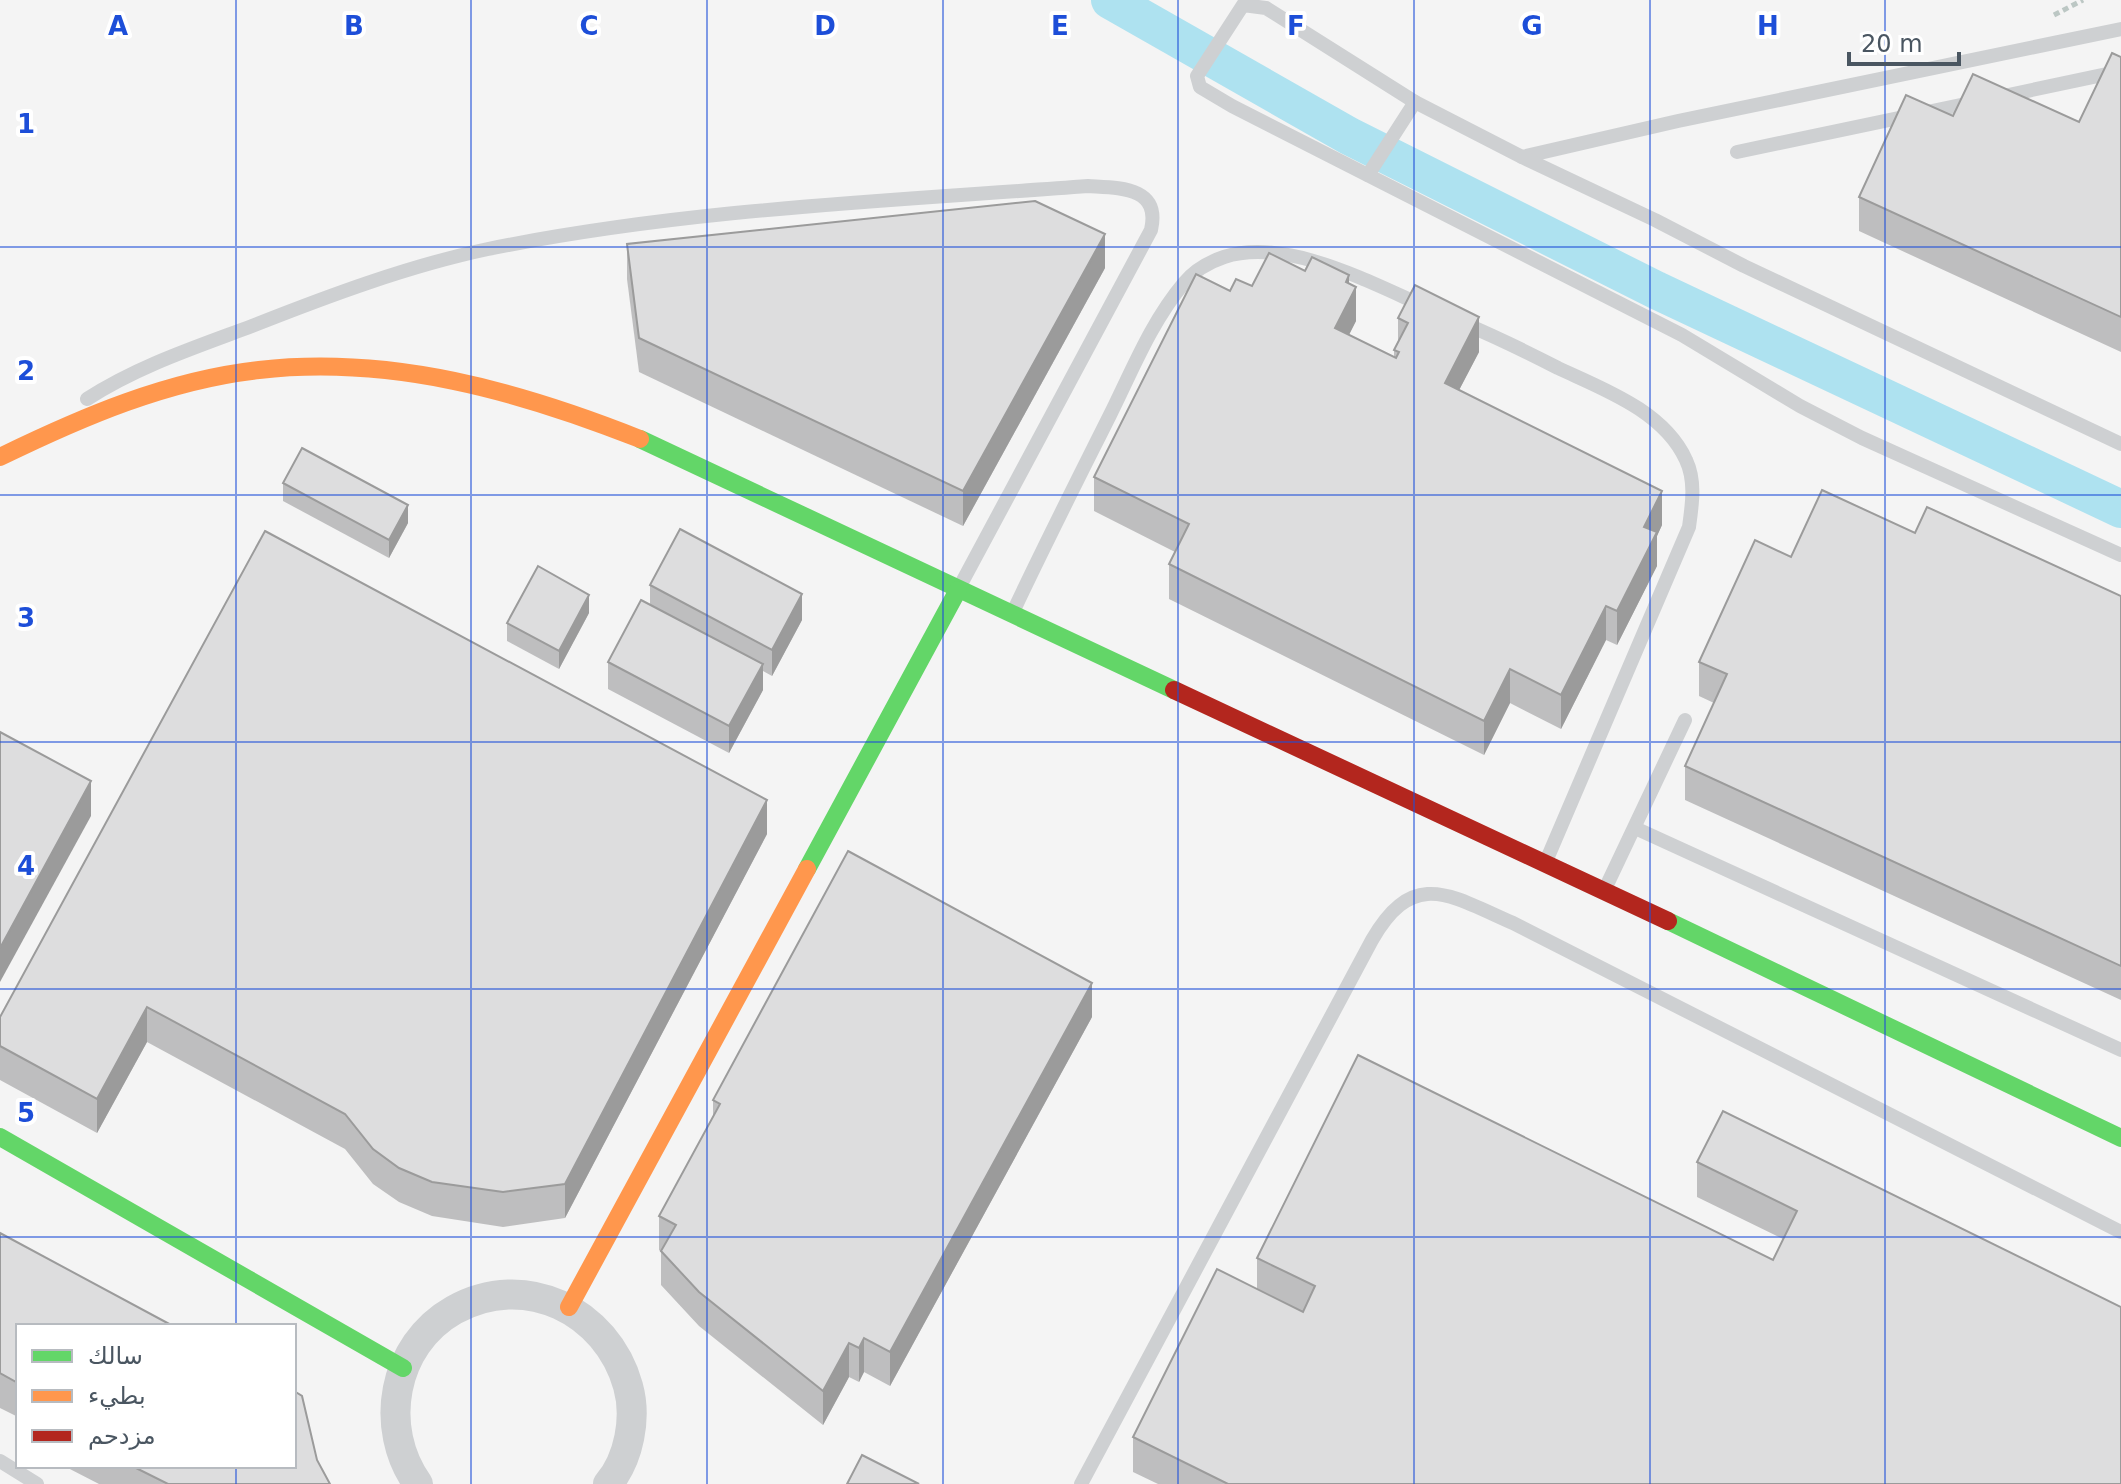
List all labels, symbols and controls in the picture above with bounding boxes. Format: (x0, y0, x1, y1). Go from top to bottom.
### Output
text: A (108, 11, 128, 41)
text: B (344, 11, 364, 41)
text: C (579, 11, 599, 41)
text: D (814, 11, 836, 41)
text: E (1051, 11, 1069, 41)
text: F (1287, 11, 1305, 41)
text: G (1521, 11, 1543, 41)
text: H (1757, 11, 1779, 41)
scale bar (1849, 16, 1959, 66)
text: 20 m (1861, 30, 1923, 58)
text: 1 (17, 109, 35, 139)
text: 2 (17, 356, 35, 386)
text: 3 (17, 603, 35, 633)
text: 4 (17, 851, 35, 881)
text: 5 (17, 1098, 35, 1128)
legend (16, 1324, 296, 1468)
text: سالك (88, 1342, 143, 1370)
text: بطيء (88, 1382, 146, 1410)
text: مزدحم (88, 1422, 156, 1450)

